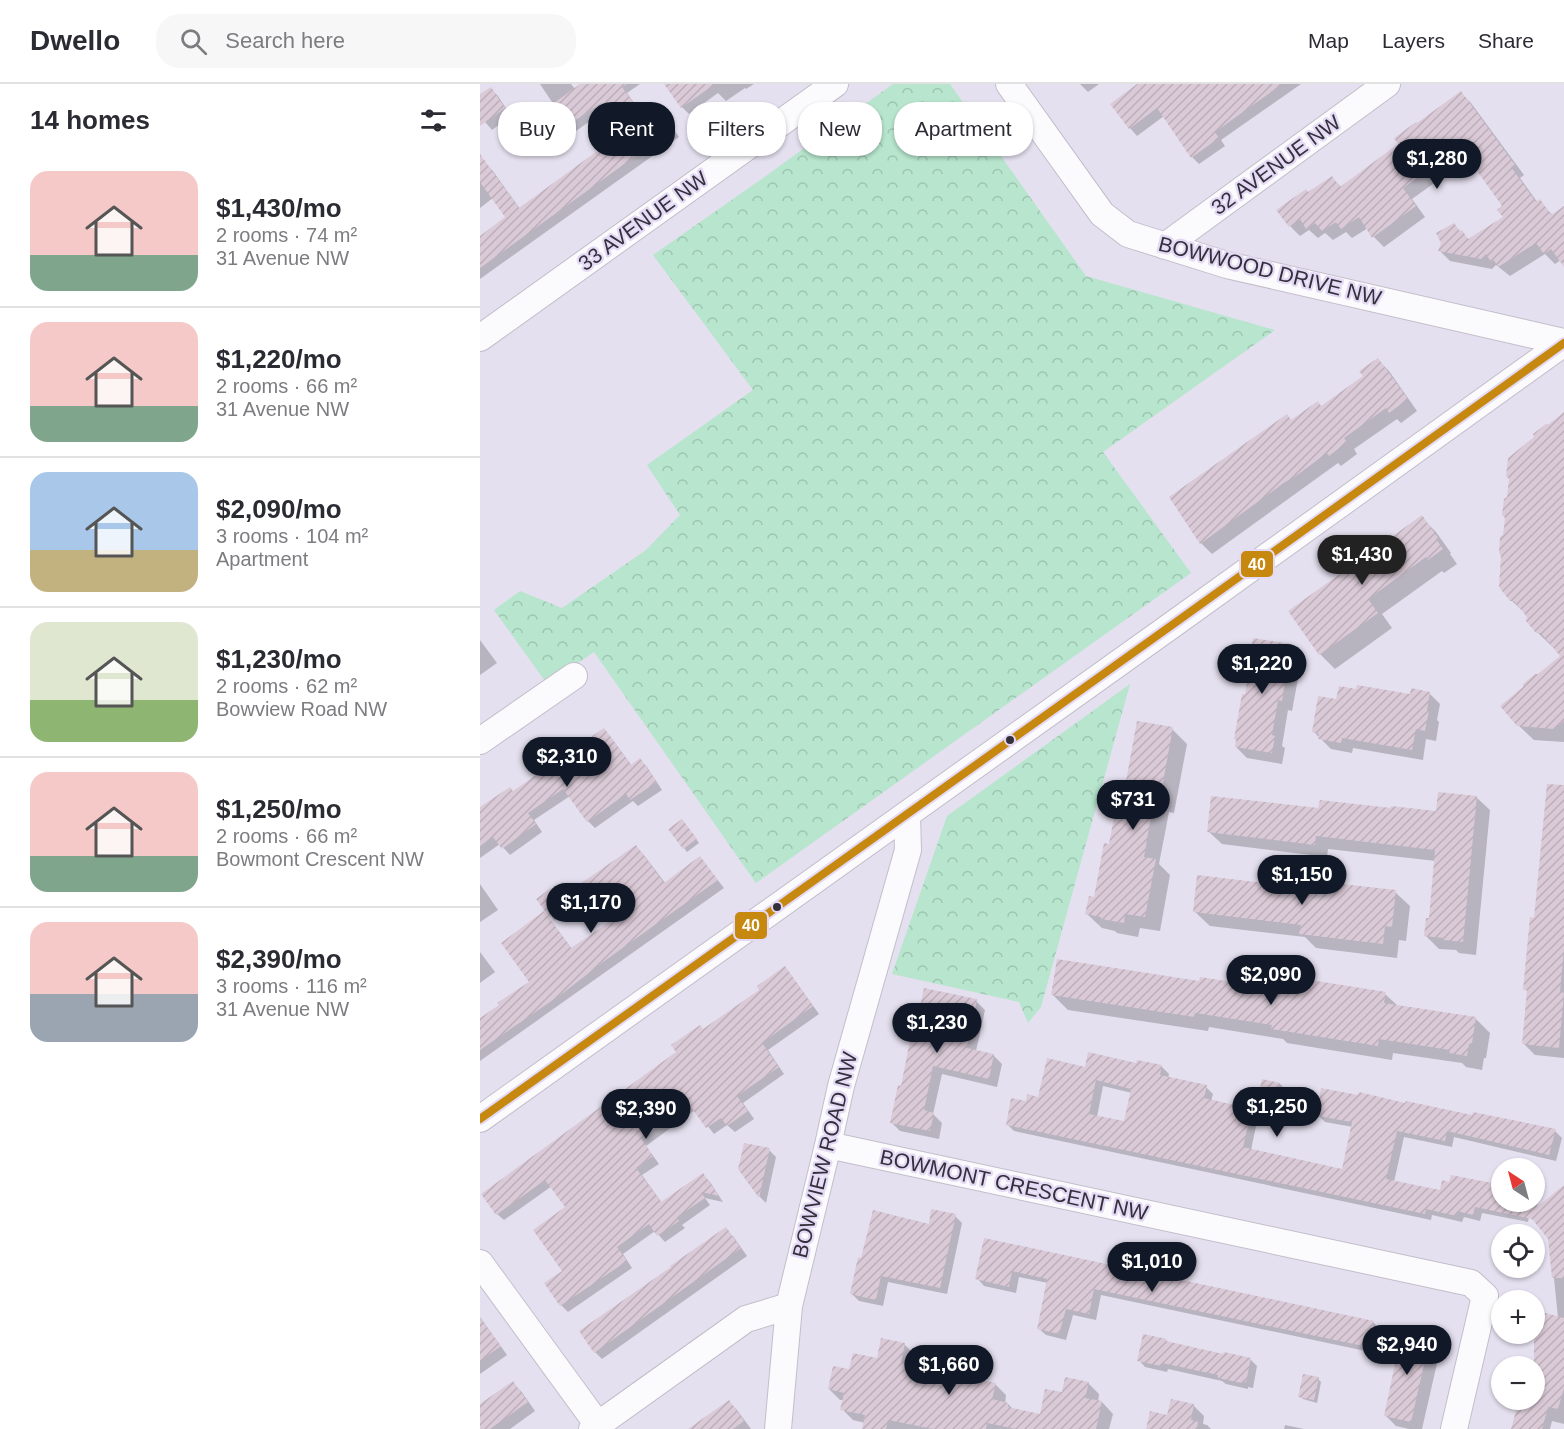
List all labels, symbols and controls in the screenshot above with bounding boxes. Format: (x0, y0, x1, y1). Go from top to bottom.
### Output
search box (156, 14, 576, 68)
text: Dwello (30, 25, 120, 56)
icon: search (177, 25, 210, 58)
text: Search here (225, 28, 345, 53)
text: Map (1308, 29, 1349, 52)
text: Layers (1382, 29, 1445, 52)
text: Share (1478, 29, 1534, 52)
chip: Buy (498, 102, 576, 156)
chip: Rent (588, 102, 675, 156)
chip: Filters (687, 102, 786, 156)
chip: New (798, 102, 882, 156)
chip: Apartment (894, 102, 1033, 156)
icon: filters (417, 104, 450, 137)
text: 14 homes (30, 105, 150, 135)
street label: 32 AVENUE NW (1207, 110, 1345, 219)
pin: $1,280 (1388, 139, 1486, 190)
text: $1,280 (1406, 147, 1468, 169)
street label: 33 AVENUE NW (574, 166, 712, 275)
text: $1,430/mo (216, 193, 342, 223)
icon: home (78, 195, 150, 267)
text: 2 rooms · 74 m² (216, 224, 357, 246)
street label: BOWWOOD DRIVE NW (1156, 232, 1384, 309)
text: 31 Avenue NW (216, 247, 349, 269)
text: $1,220/mo (216, 344, 342, 374)
icon: home (78, 346, 150, 418)
text: 2 rooms · 66 m² (216, 375, 357, 397)
text: 31 Avenue NW (216, 398, 349, 420)
text: $2,090/mo (216, 494, 342, 524)
icon: home (78, 496, 150, 568)
text: 3 rooms · 104 m² (216, 525, 368, 547)
pin: $1,430 (1313, 535, 1411, 586)
text: $1,430 (1331, 543, 1393, 565)
text: Apartment (216, 548, 308, 570)
line badge: 40 (1240, 550, 1274, 578)
text: 40 (1248, 556, 1266, 573)
text: $1,230/mo (216, 644, 342, 674)
pin: $1,220 (1213, 644, 1311, 695)
icon: home (78, 646, 150, 718)
text: $1,220 (1231, 652, 1293, 674)
text: 2 rooms · 62 m² (216, 675, 357, 697)
text: Bowview Road NW (216, 698, 387, 720)
unlabelled marker (1004, 734, 1016, 746)
pin: $2,310 (518, 737, 616, 788)
text: $2,310 (536, 745, 598, 767)
pin: $731 (1097, 780, 1169, 831)
text: $731 (1111, 788, 1155, 810)
text: $1,250/mo (216, 794, 342, 824)
icon: home (78, 796, 150, 868)
text: 2 rooms · 66 m² (216, 825, 357, 847)
text: Bowmont Crescent NW (216, 848, 424, 870)
pin: $1,150 (1253, 855, 1351, 906)
text: $1,150 (1271, 863, 1333, 885)
pin: $1,170 (542, 883, 640, 934)
text: $1,170 (560, 891, 622, 913)
unlabelled marker (771, 901, 783, 913)
line badge: 40 (734, 911, 768, 940)
text: 40 (742, 917, 760, 934)
text: $2,390/mo (216, 944, 342, 974)
icon: home (78, 946, 150, 1018)
pin: $2,090 (1222, 955, 1320, 1006)
text: $2,090 (1240, 963, 1302, 985)
text: 3 rooms · 116 m² (216, 975, 367, 997)
text: 31 Avenue NW (216, 998, 349, 1020)
pin: $1,230 (888, 1003, 986, 1054)
text: $1,230 (906, 1011, 968, 1033)
street label: BOWVIEW ROAD NW (788, 1049, 861, 1260)
pin: $1,250 (1228, 1087, 1326, 1138)
pin: $2,390 (597, 1089, 695, 1140)
text: $1,250 (1246, 1095, 1308, 1117)
text: $2,390 (615, 1097, 677, 1119)
street label: BOWMONT CRESCENT NW (878, 1145, 1150, 1224)
north arrow (1491, 1158, 1545, 1212)
map controls (1491, 1158, 1545, 1410)
button: locate (1491, 1224, 1545, 1278)
pin: $1,010 (1103, 1242, 1201, 1293)
text: $1,010 (1121, 1250, 1183, 1272)
button: + (1491, 1290, 1545, 1344)
pin: $2,940 (1358, 1325, 1456, 1376)
text: $2,940 (1376, 1333, 1438, 1355)
pin: $1,660 (900, 1345, 998, 1396)
text: $1,660 (918, 1353, 980, 1375)
button: − (1491, 1356, 1545, 1410)

